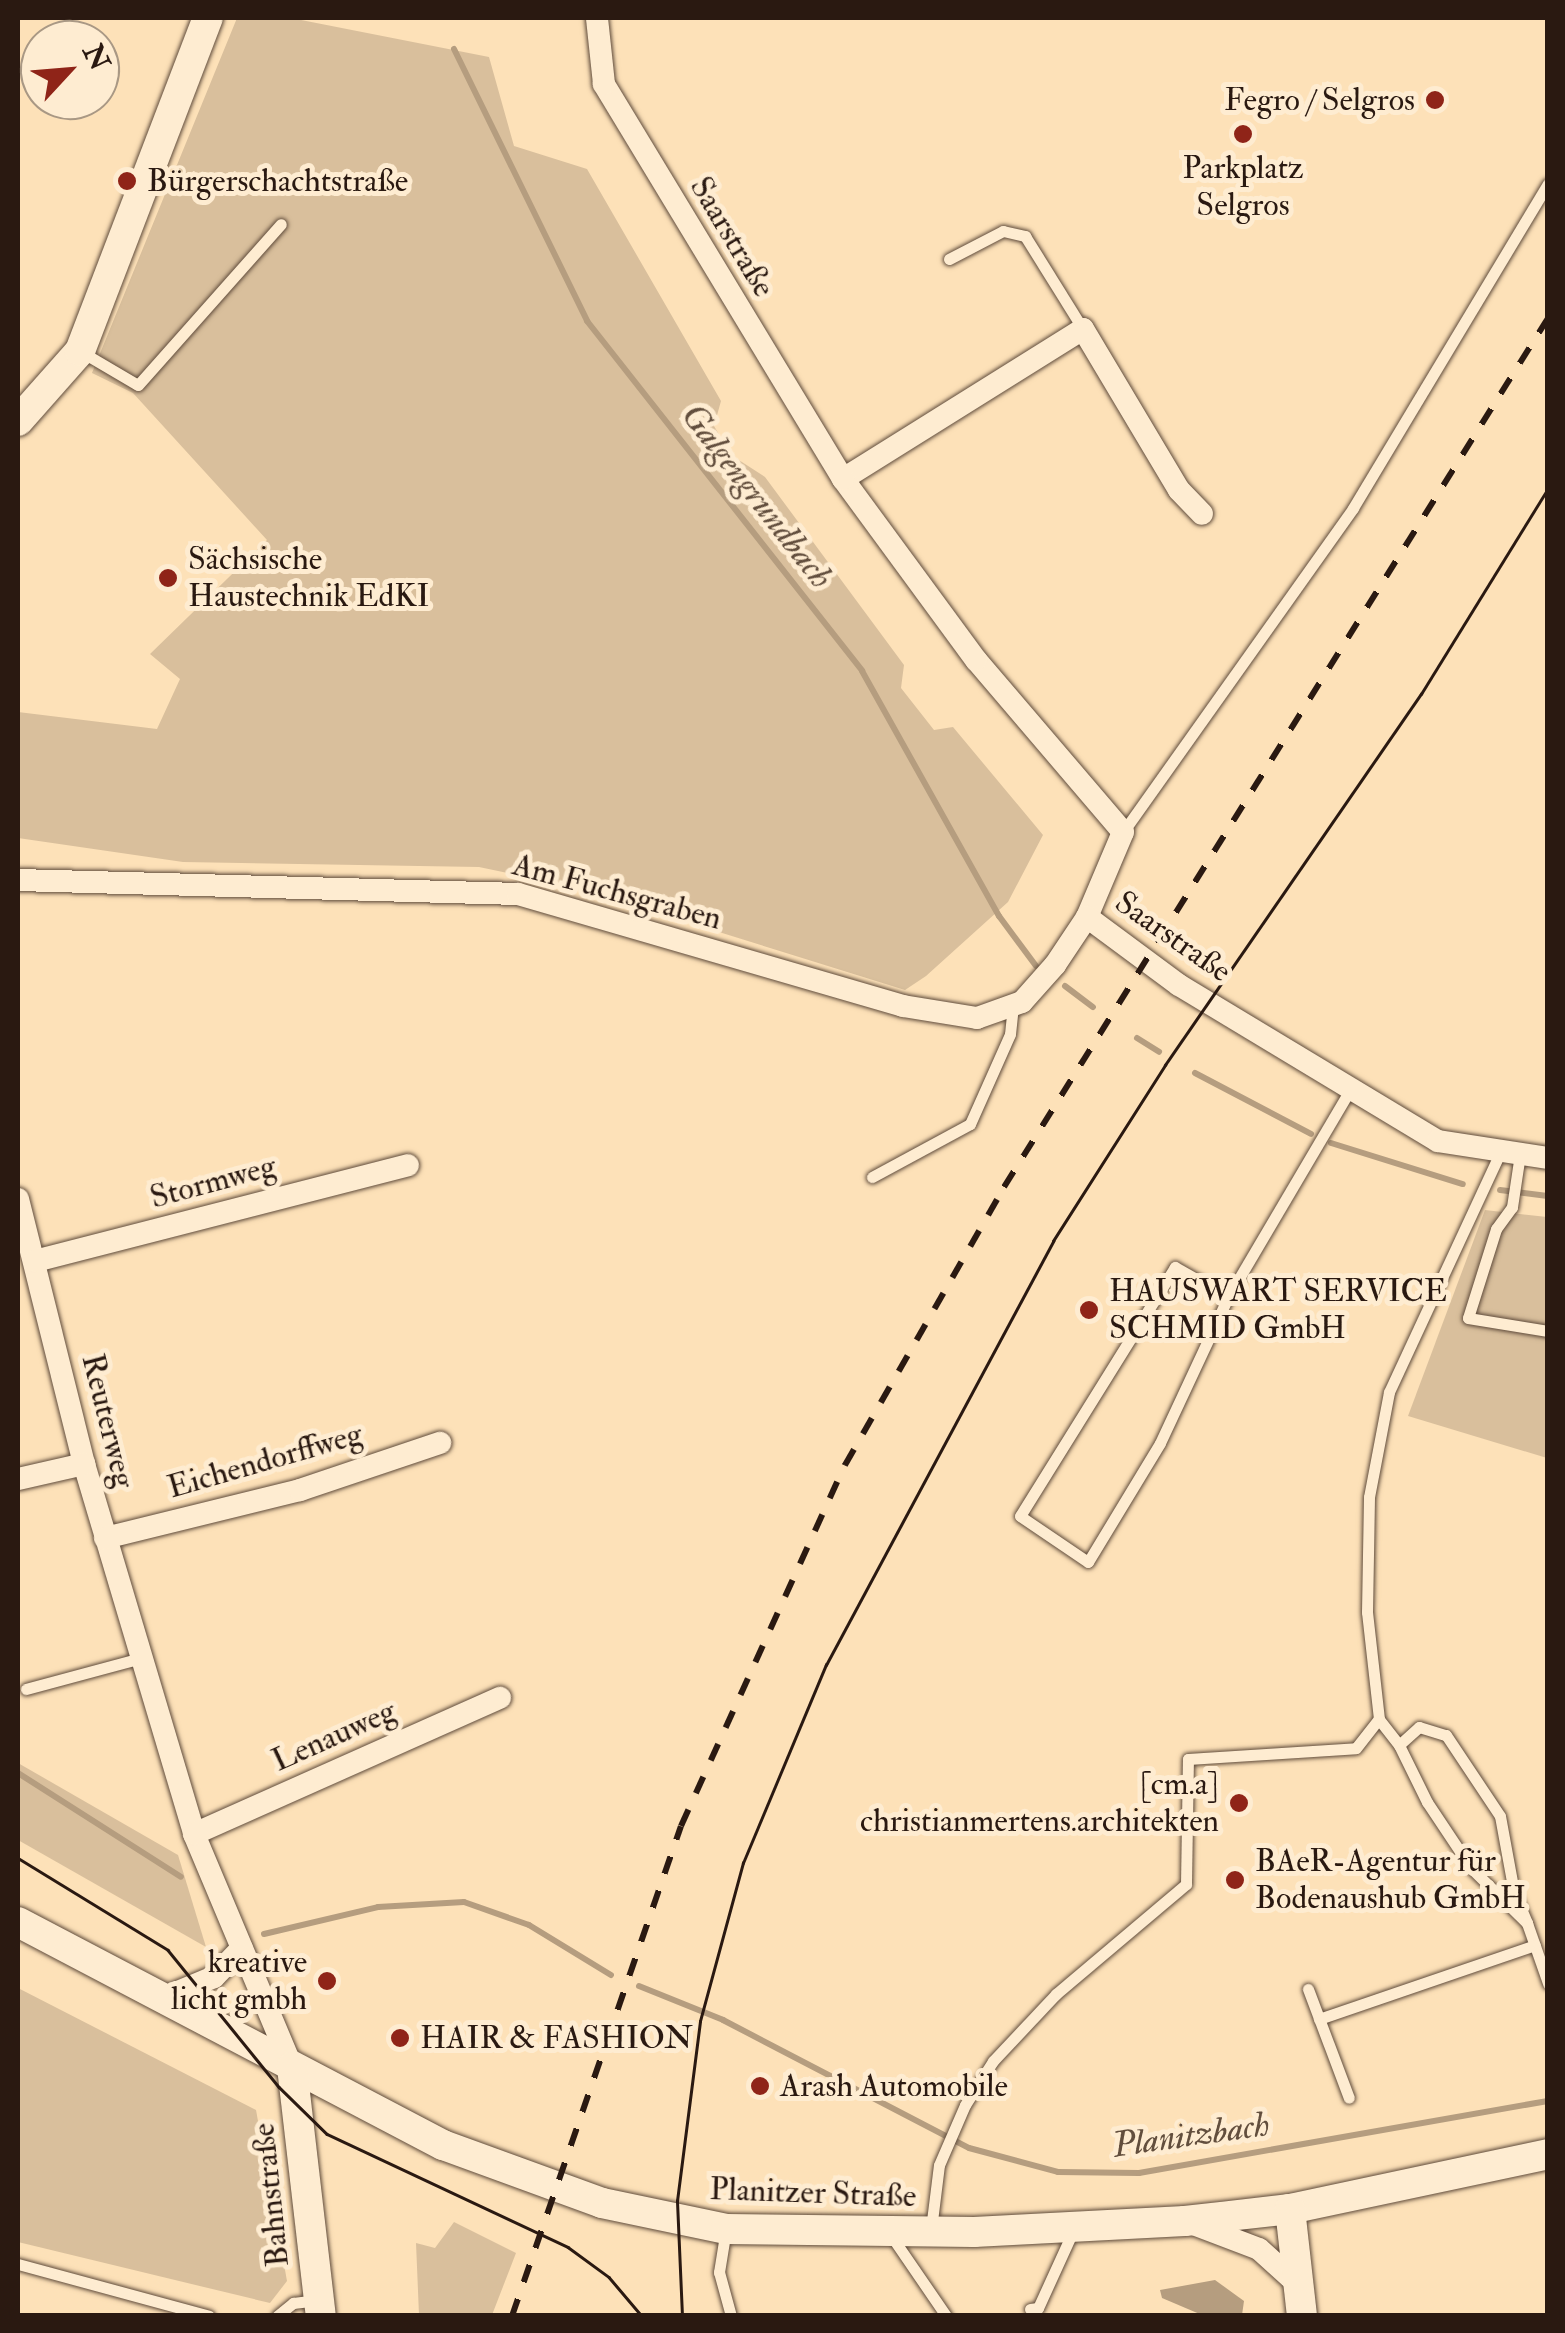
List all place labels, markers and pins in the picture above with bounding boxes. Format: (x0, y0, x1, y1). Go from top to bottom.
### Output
place label: Fegro / Selgros (1224, 81, 1415, 119)
marker: Fegro / Selgros (1424, 89, 1446, 111)
marker: Parkplatz Selgros (1232, 123, 1254, 145)
place label: Parkplatz Selgros (1182, 150, 1304, 225)
place label: Bürgerschachtstraße (147, 162, 408, 200)
marker: Bürgerschachtstraße (116, 170, 138, 192)
place label: Sächsische Haustechnik EdKI (188, 541, 430, 616)
marker: Sächsische Haustechnik EdKI (157, 567, 179, 589)
place label: HAUSWART SERVICE SCHMID GmbH (1109, 1273, 1447, 1348)
marker: HAUSWART SERVICE SCHMID GmbH (1078, 1299, 1100, 1321)
place label: [cm.a] christianmertens.architekten (860, 1766, 1219, 1841)
marker: [cm.a] christianmertens.architekten (1228, 1792, 1250, 1814)
place label: BAeR-Agentur für Bodenaushub GmbH (1255, 1843, 1526, 1918)
marker: BAeR-Agentur für Bodenaushub GmbH (1224, 1869, 1246, 1891)
place label: kreative licht gmbh (171, 1944, 307, 2019)
marker: kreative licht gmbh (316, 1970, 338, 1992)
place label: HAIR & FASHION (420, 2019, 693, 2057)
marker: HAIR & FASHION (389, 2027, 411, 2049)
place label: Arash Automobile (780, 2067, 1008, 2105)
marker: Arash Automobile (749, 2075, 771, 2097)

